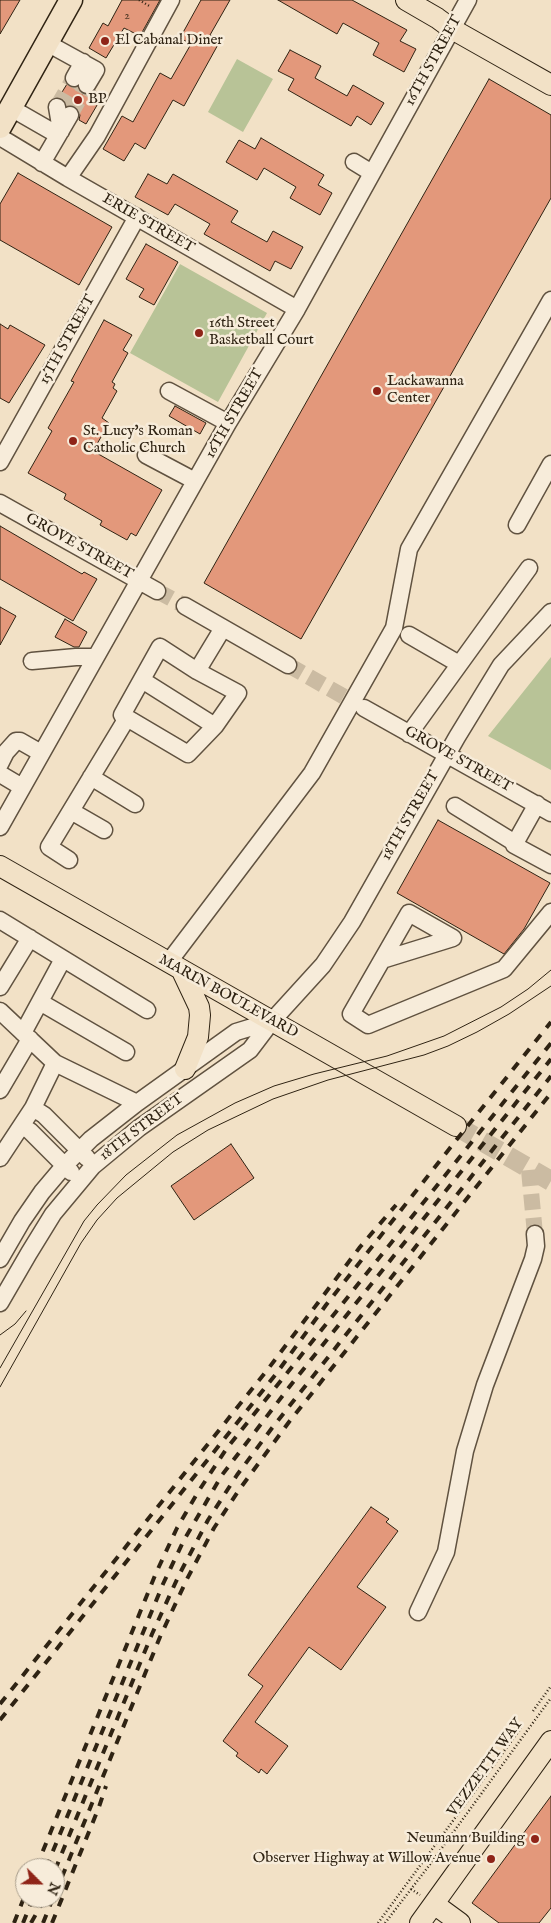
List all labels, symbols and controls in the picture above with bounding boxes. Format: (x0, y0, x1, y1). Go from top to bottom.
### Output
house number: 2 (124, 10, 130, 24)
street label: 16TH STREET (402, 13, 466, 109)
place label: El Cabanal Diner (115, 32, 223, 50)
marker: El Cabanal Diner (99, 35, 111, 47)
place label: BP (88, 91, 107, 109)
marker: BP (72, 94, 84, 106)
street label: ERIE STREET (99, 190, 197, 258)
street label: 15TH STREET (36, 292, 100, 388)
place label: 16th Street Basketball Court (209, 315, 314, 350)
marker: 16th Street Basketball Court (193, 327, 205, 339)
street label: 16TH STREET (202, 366, 268, 462)
place label: Lackawanna Center (387, 373, 464, 408)
marker: Lackawanna Center (371, 385, 383, 397)
place label: St. Lucy's Roman Catholic Church (83, 423, 193, 458)
marker: St. Lucy's Roman Catholic Church (67, 435, 79, 447)
street label: GROVE STREET (22, 510, 136, 584)
street label: GROVE STREET (401, 723, 515, 797)
street label: 18TH STREET (378, 768, 444, 864)
street label: MARIN BOULEVARD (155, 951, 301, 1043)
street label: 18TH STREET (97, 1091, 187, 1165)
street label: VEZZETTI WAY (444, 1715, 528, 1821)
place label: Neumann Building (407, 1830, 525, 1848)
marker: Neumann Building (529, 1833, 541, 1845)
place label: Observer Highway at Willow Avenue (253, 1850, 481, 1868)
marker: Observer Highway at Willow Avenue (485, 1853, 497, 1865)
north arrow (15, 1858, 65, 1908)
text: N (42, 1879, 64, 1898)

